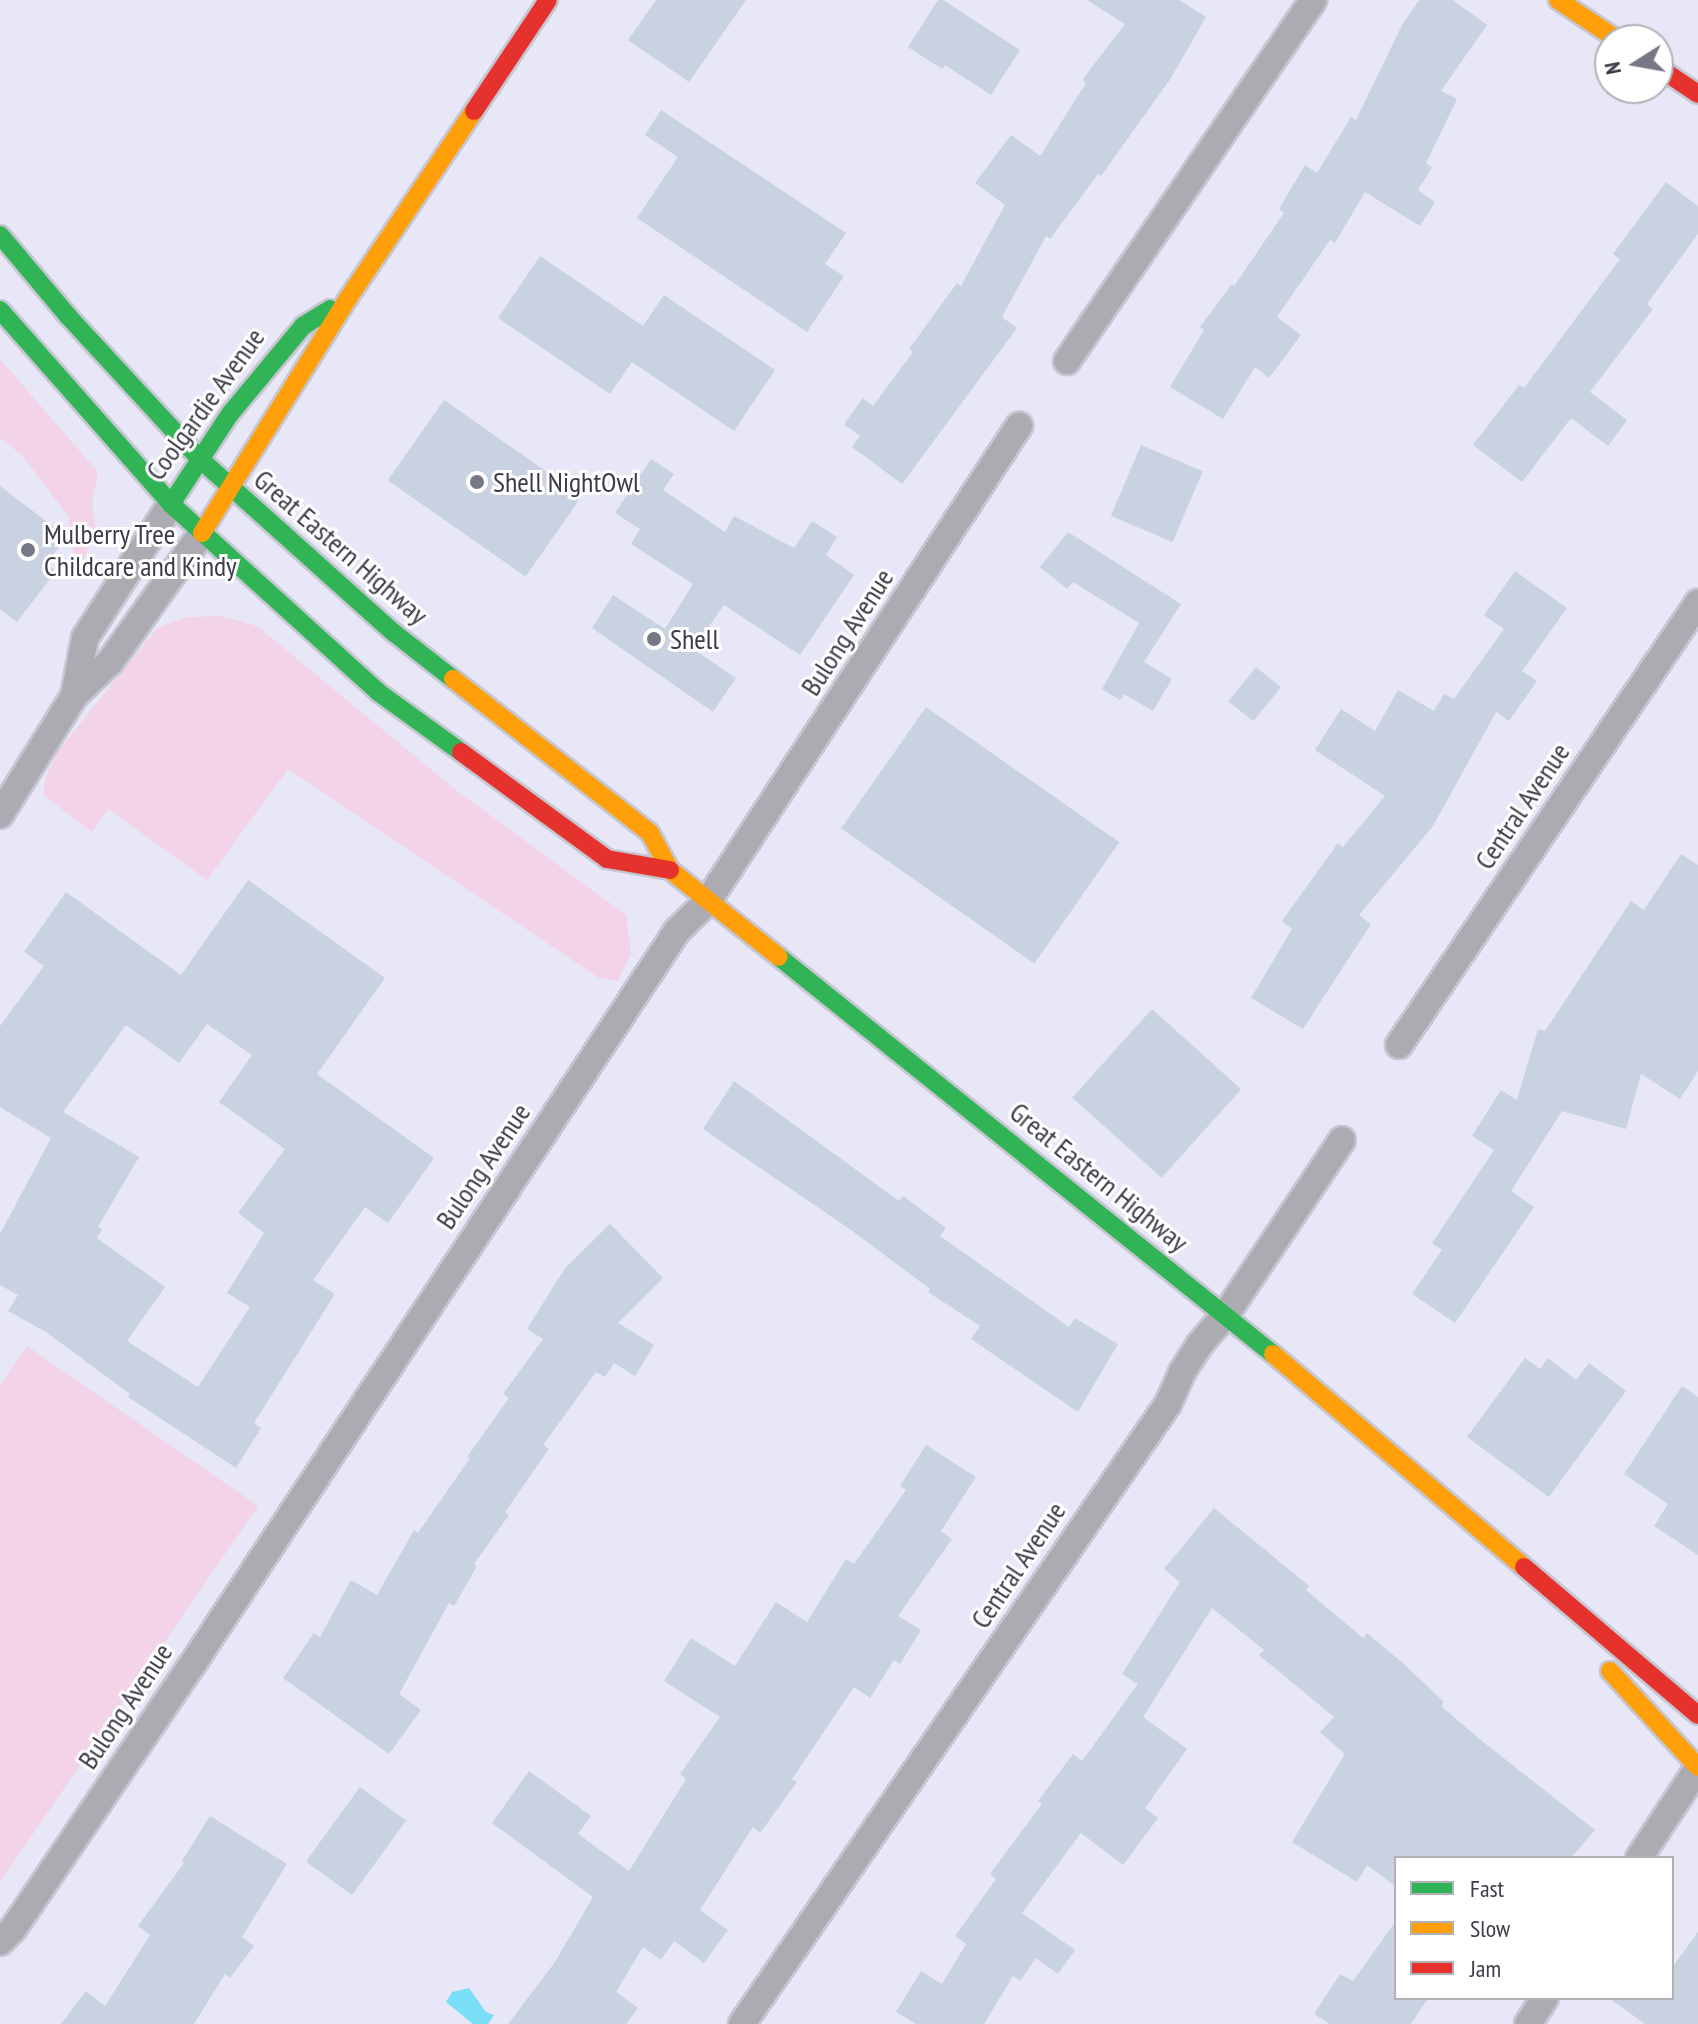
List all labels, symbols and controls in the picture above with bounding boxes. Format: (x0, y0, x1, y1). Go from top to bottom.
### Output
north arrow (1594, 24, 1674, 104)
text: N (1598, 60, 1627, 77)
street label: Coolgardie Avenue (138, 321, 272, 487)
street label: Great Eastern Highway (247, 462, 435, 632)
place label: Shell NightOwl (493, 465, 640, 499)
marker: Shell NightOwl (468, 473, 486, 491)
place label: Mulberry Tree Childcare and Kindy (44, 517, 237, 583)
marker: Mulberry Tree Childcare and Kindy (19, 541, 37, 559)
street label: Bulong Avenue (793, 562, 901, 702)
place label: Shell (670, 622, 719, 656)
marker: Shell (645, 630, 663, 648)
street label: Central Avenue (1467, 736, 1577, 876)
street label: Great Eastern Highway (1003, 1095, 1195, 1259)
street label: Bulong Avenue (429, 1096, 537, 1236)
street label: Central Avenue (963, 1495, 1073, 1635)
street label: Bulong Avenue (71, 1636, 179, 1776)
legend (1394, 1856, 1674, 2000)
text: Fast (1470, 1873, 1504, 1904)
text: Slow (1470, 1913, 1510, 1944)
text: Jam (1470, 1953, 1501, 1984)

